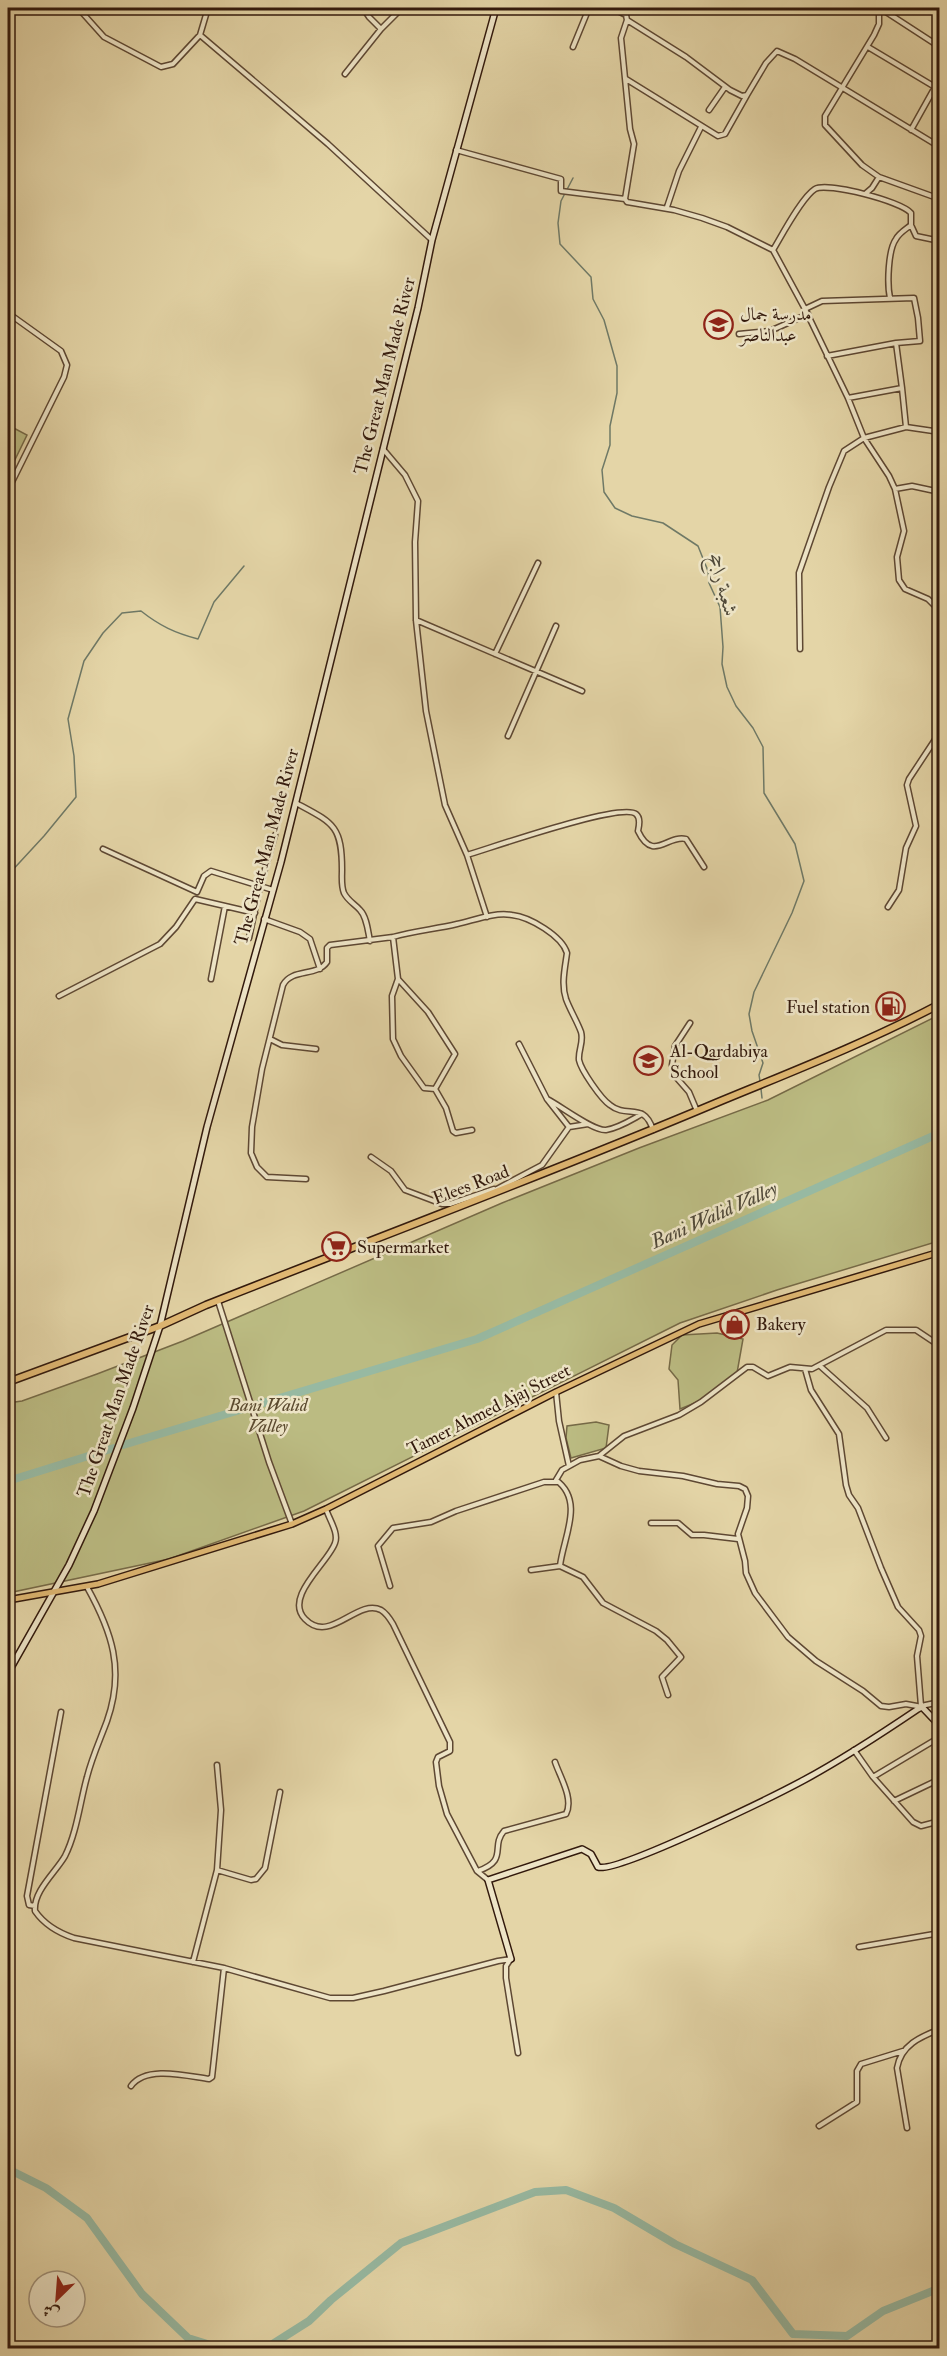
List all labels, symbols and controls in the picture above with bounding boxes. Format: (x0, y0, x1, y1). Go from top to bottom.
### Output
street label: The Great Man Made River (349, 275, 421, 477)
place label: مدرسة جمال عبدالناصر (738, 303, 812, 347)
school or university icon: مدرسة جمال عبدالناصر (703, 308, 735, 340)
water label: شعبة راجح (698, 551, 744, 620)
street label: The Great Man Made River (230, 746, 304, 948)
fuel station icon: Fuel station (875, 991, 907, 1023)
place label: Fuel station (786, 996, 870, 1019)
place label: Al-Qardabiya School (669, 1040, 768, 1084)
school or university icon: Al-Qardabiya School (633, 1045, 665, 1077)
street label: Elees Road (429, 1160, 513, 1210)
water label: Bani Walid Valley (646, 1176, 781, 1255)
supermarket icon: Supermarket (320, 1231, 352, 1263)
place label: Supermarket (357, 1236, 449, 1259)
street label: The Great Man Made River (72, 1301, 160, 1500)
shop icon: Bakery (719, 1308, 751, 1340)
place label: Bakery (756, 1313, 807, 1336)
street label: Tamer Ahmed Ajaj Street (404, 1359, 575, 1461)
park label: Bani Walid Valley (227, 1394, 309, 1438)
north arrow (27, 2269, 87, 2329)
text: ش (40, 2299, 63, 2324)

